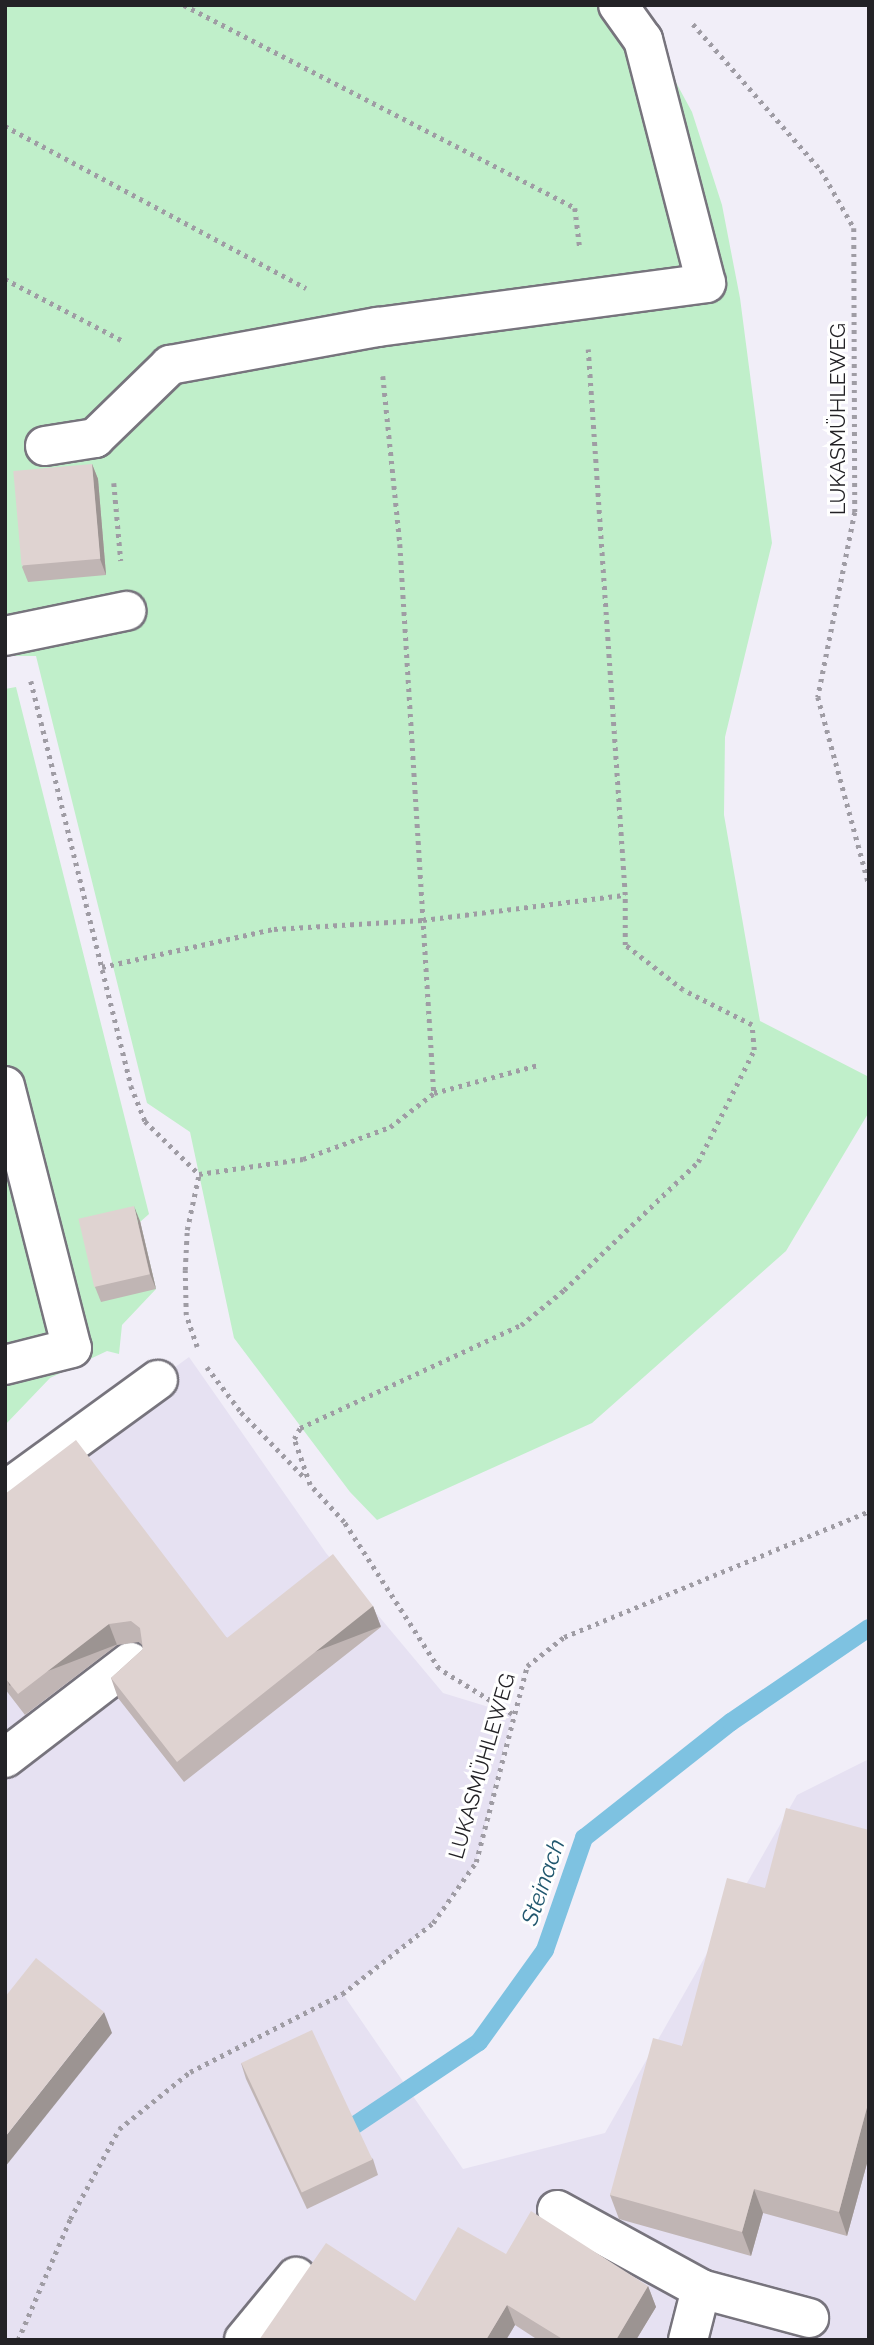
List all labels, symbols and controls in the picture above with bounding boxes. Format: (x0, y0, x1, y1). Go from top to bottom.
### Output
street label: LUKASMÜHLEWEG (825, 323, 851, 515)
street label: LUKASMÜHLEWEG (443, 1670, 521, 1862)
water label: Steinach (515, 1835, 571, 1929)

